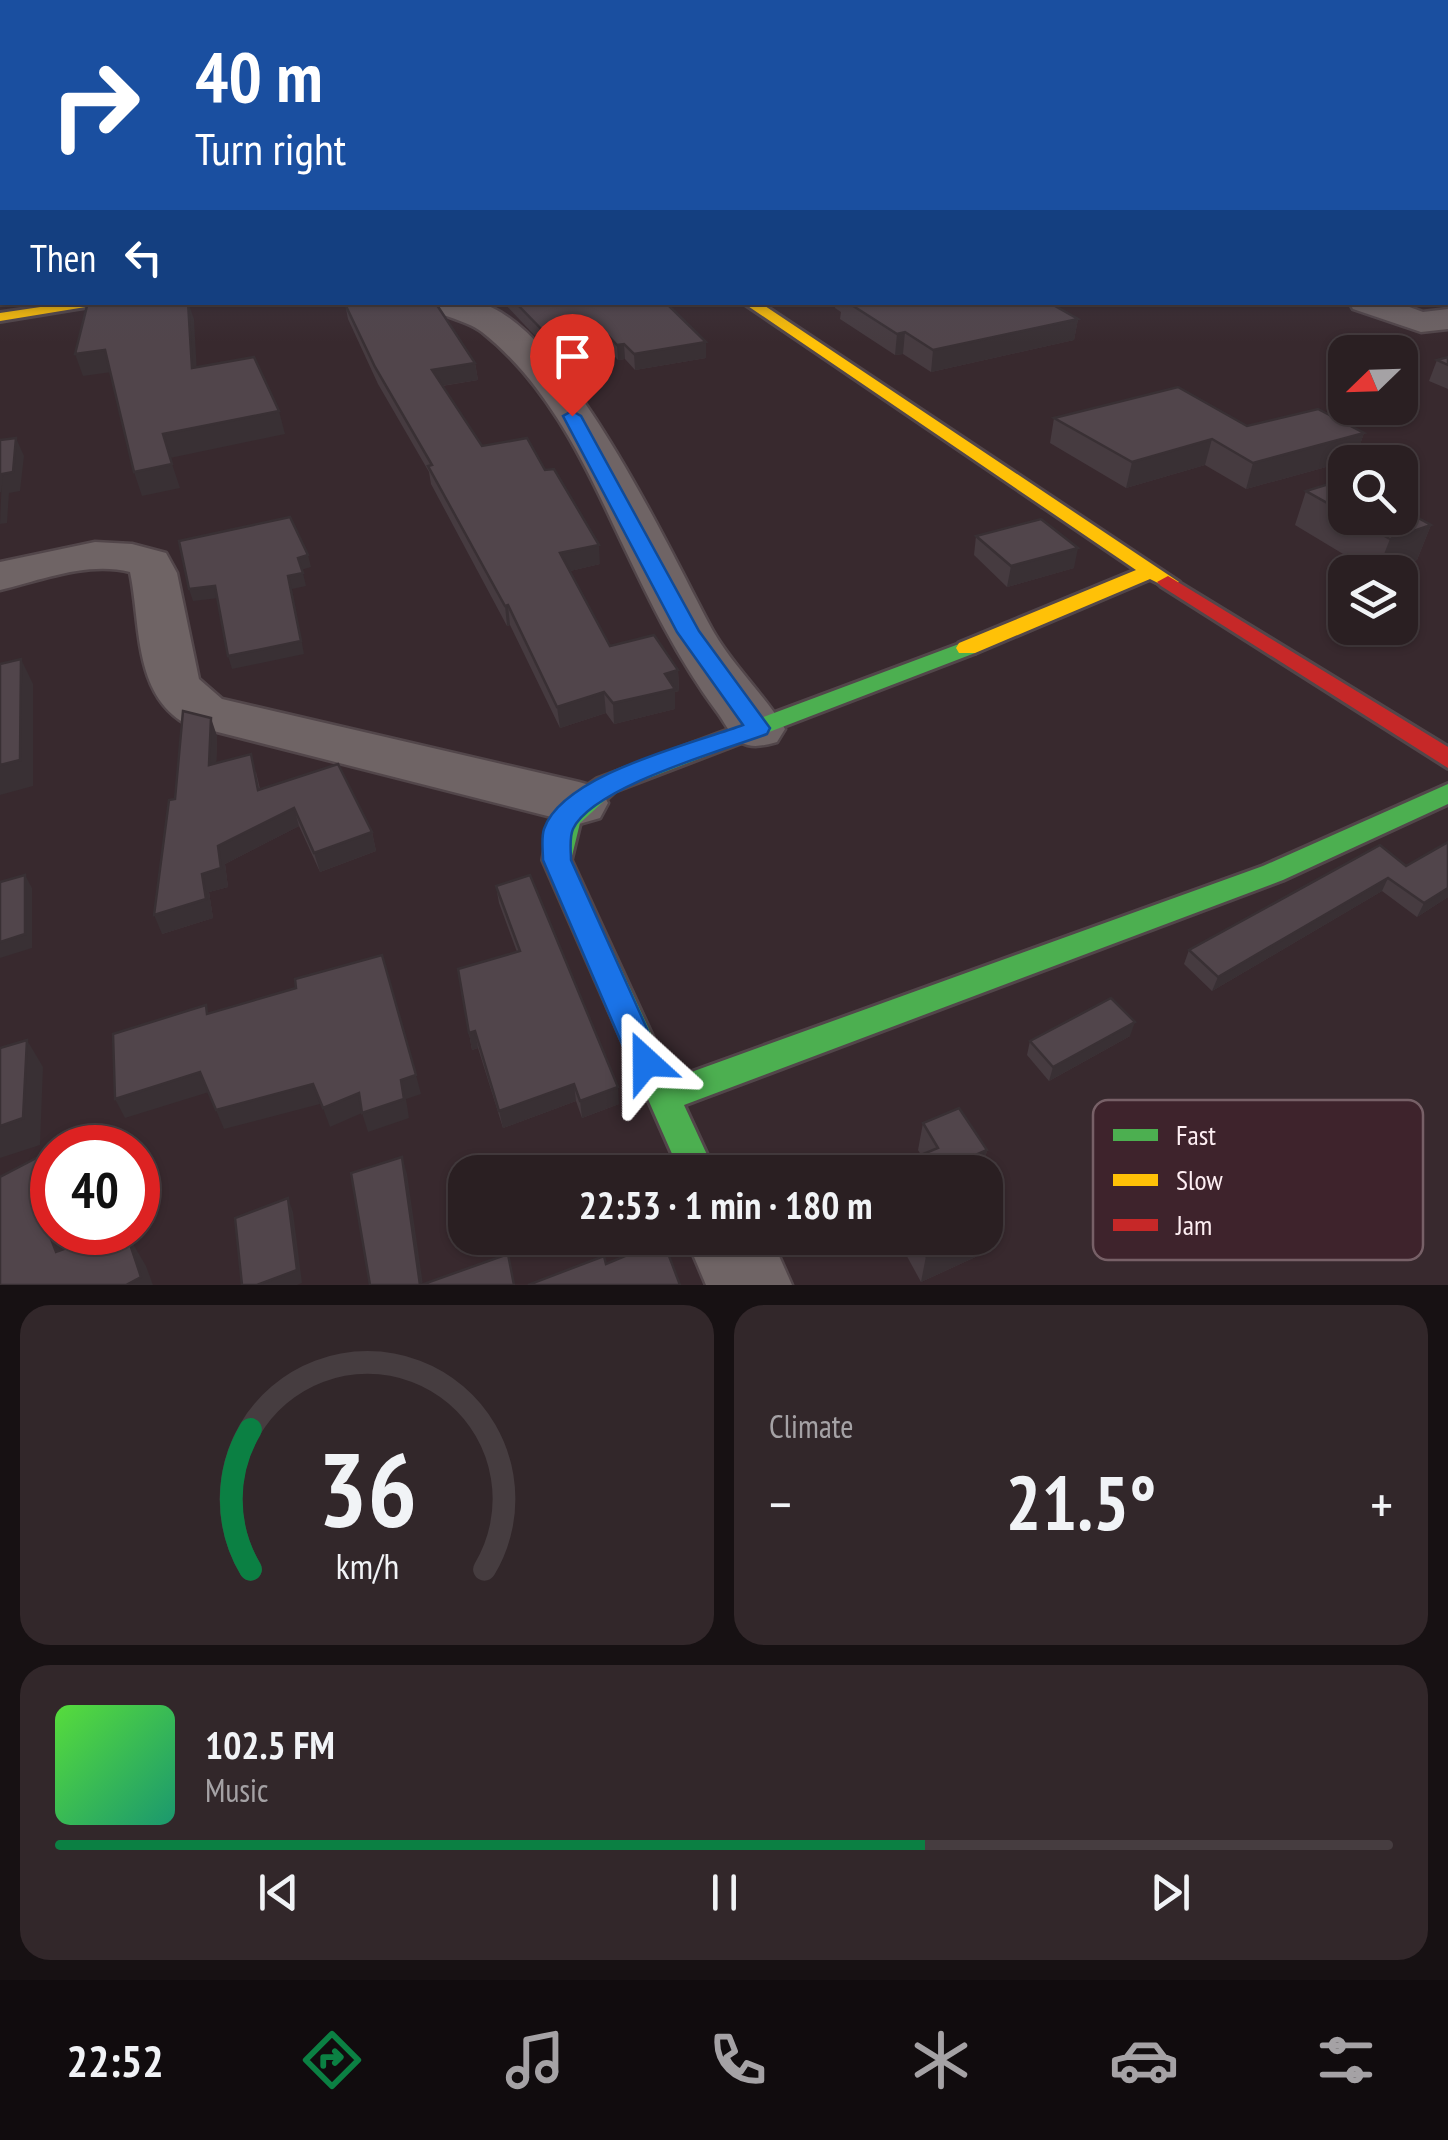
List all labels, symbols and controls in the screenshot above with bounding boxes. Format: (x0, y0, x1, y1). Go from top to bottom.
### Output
text: 40 m (195, 31, 323, 121)
icon: right (30, 40, 160, 170)
text: Turn right (195, 119, 346, 177)
icon: left (116, 230, 171, 285)
text: Then (30, 233, 96, 282)
pin (530, 314, 615, 417)
icon: arrive (545, 329, 600, 384)
north arrow (1328, 335, 1418, 425)
map controls (1328, 335, 1418, 645)
button: search (1328, 445, 1418, 535)
button: layers (1328, 555, 1418, 645)
position arrow (594, 1010, 698, 1114)
legend (1093, 1100, 1423, 1260)
text: Fast (1176, 1116, 1216, 1153)
speed limit sign: 40 (30, 1125, 160, 1255)
text: Slow (1176, 1161, 1223, 1198)
text: 22:53 · 1 min · 180 m (579, 1180, 872, 1229)
text: Jam (1175, 1206, 1212, 1243)
text: Climate (769, 1405, 853, 1447)
text: 36 (317, 1421, 417, 1556)
text: 21.5° (1006, 1454, 1156, 1551)
text: − (769, 1468, 792, 1539)
text: + (1370, 1468, 1393, 1539)
text: km/h (335, 1543, 399, 1589)
text: 102.5 FM (205, 1720, 335, 1769)
text: Music (205, 1769, 268, 1811)
icon: previous (251, 1865, 306, 1920)
icon: pause (697, 1865, 752, 1920)
icon: next (1143, 1865, 1198, 1920)
icon: directions (297, 2025, 367, 2095)
icon: music (500, 2025, 570, 2095)
icon: phone (703, 2025, 773, 2095)
icon: climate (906, 2025, 976, 2095)
icon: car (1109, 2025, 1179, 2095)
icon: filters (1311, 2025, 1381, 2095)
text: 22:52 (66, 2031, 164, 2089)

